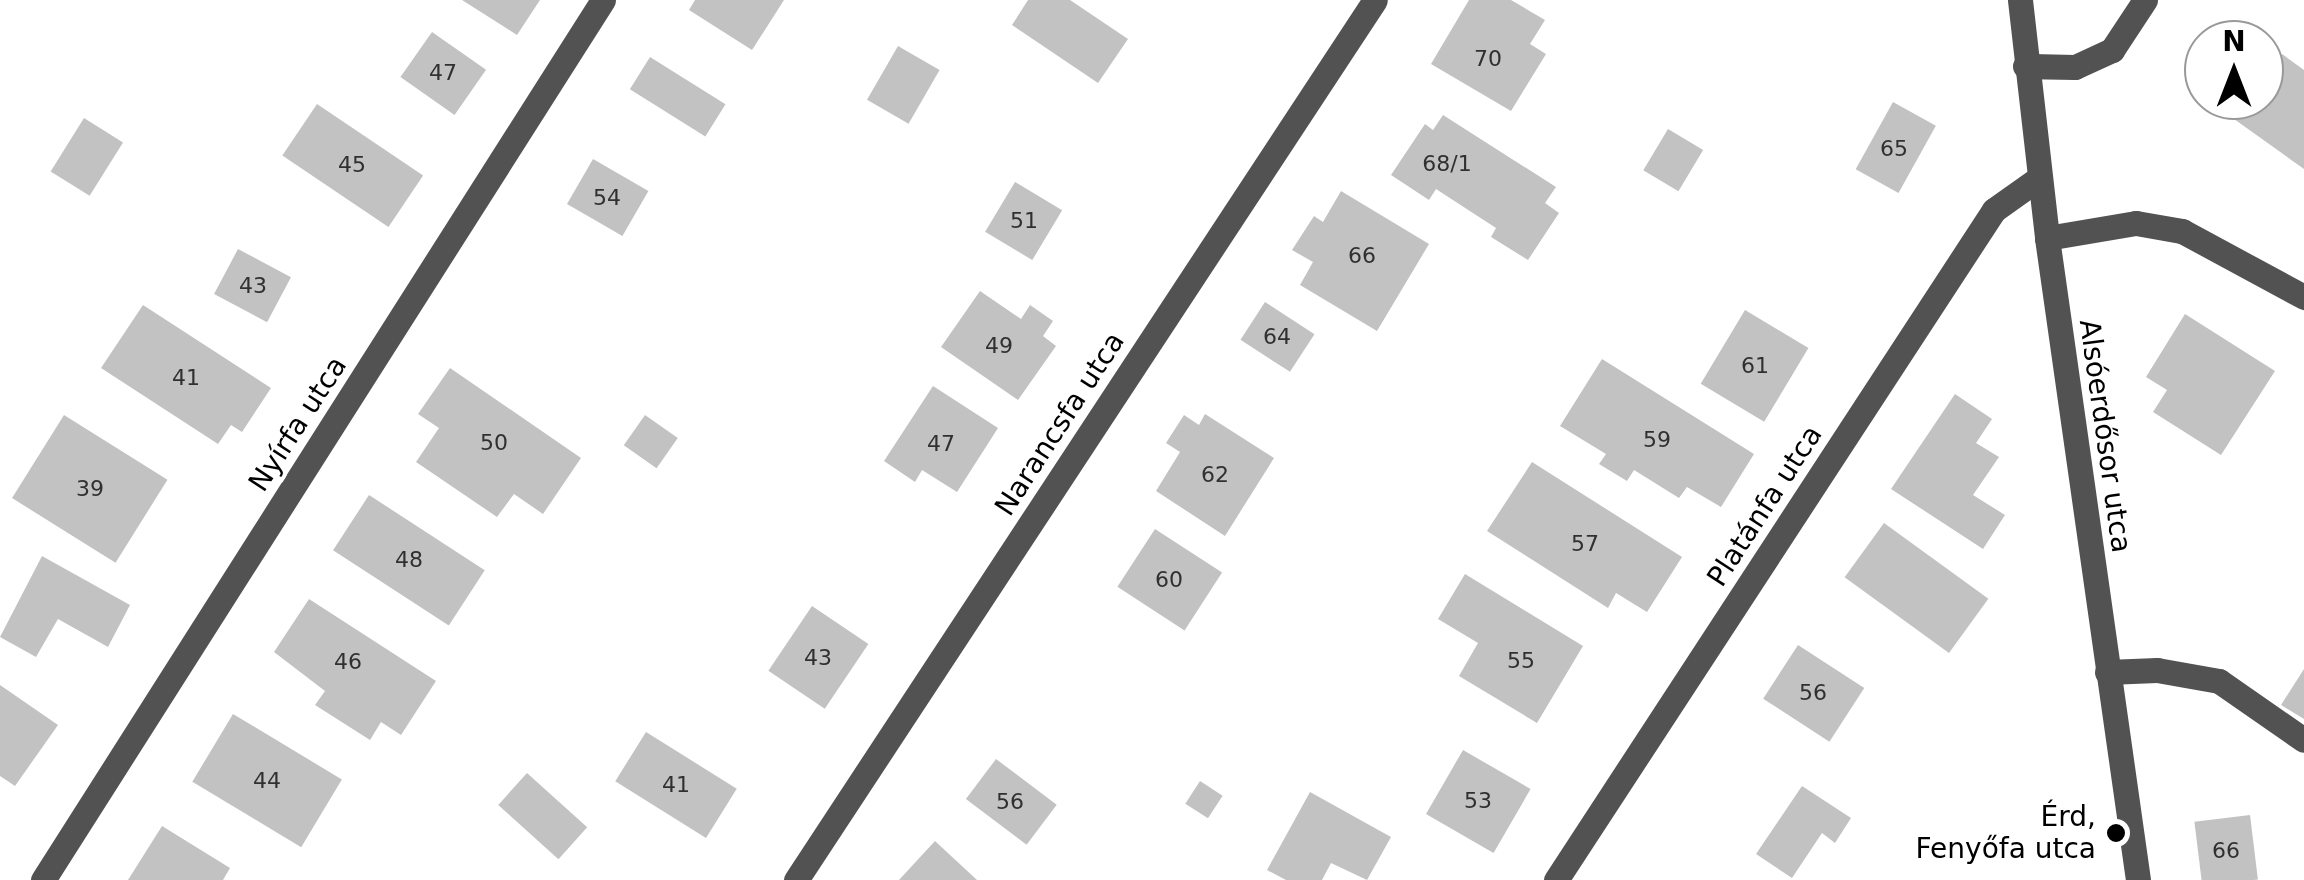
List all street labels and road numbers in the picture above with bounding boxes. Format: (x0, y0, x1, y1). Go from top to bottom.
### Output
street label: Alsóerdősor utca (2072, 317, 2138, 555)
street label: Narancsfa utca (988, 326, 1132, 522)
street label: Nyírfa utca (242, 350, 354, 498)
street label: Platánfa utca (1701, 419, 1829, 593)

